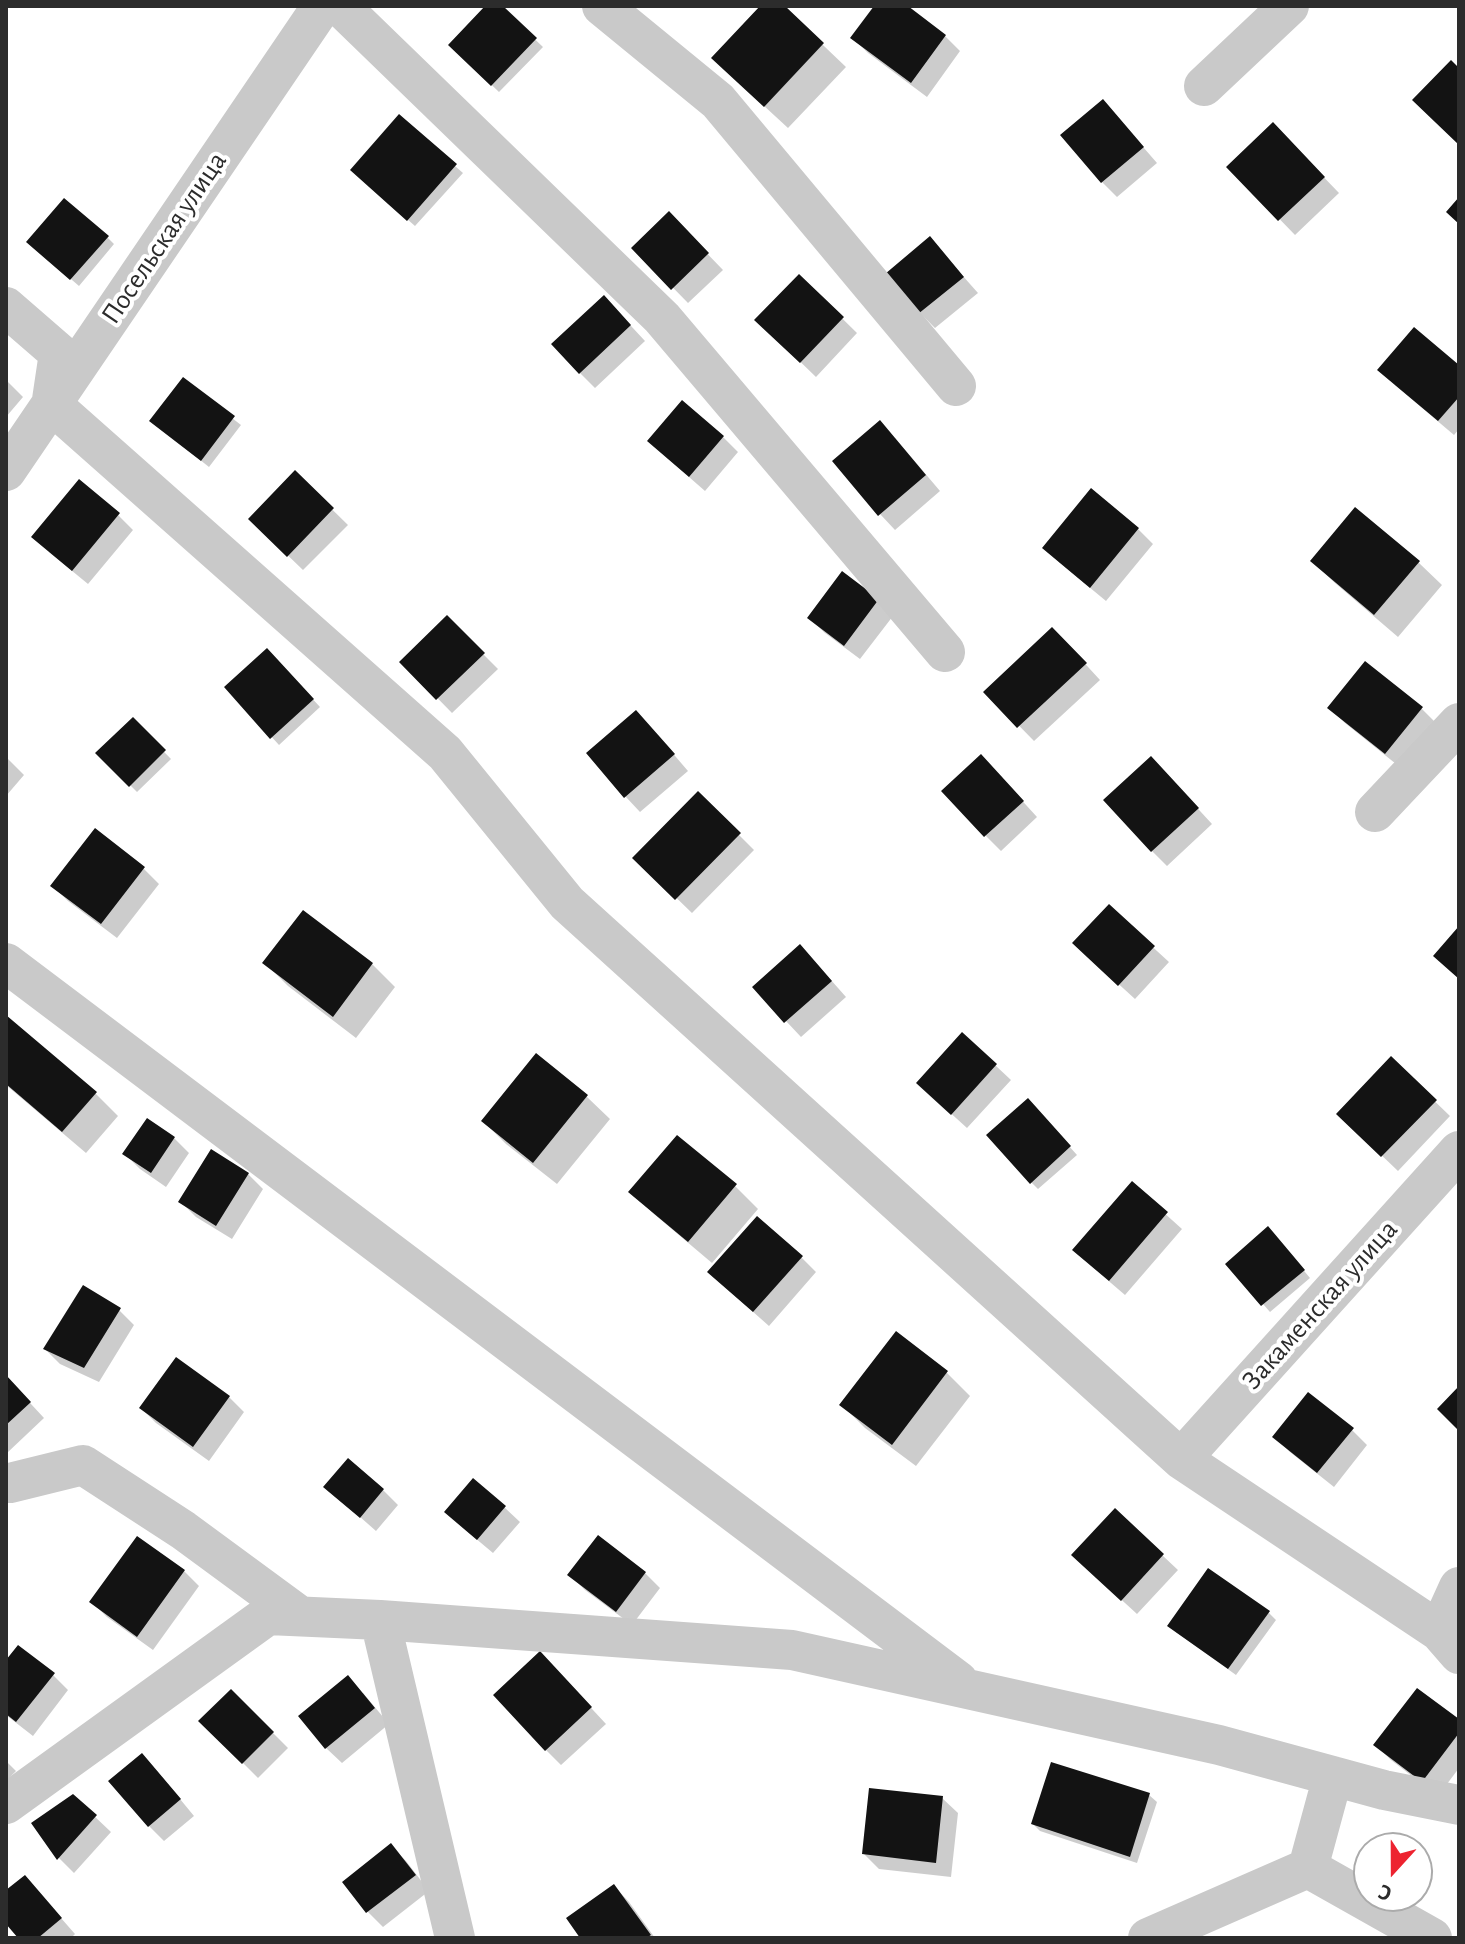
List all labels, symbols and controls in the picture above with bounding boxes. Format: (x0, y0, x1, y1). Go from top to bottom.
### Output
street label: Посельская улица (94, 145, 234, 331)
street label: Закаменская улица (1235, 1213, 1405, 1397)
north arrow (1353, 1832, 1433, 1912)
text: С (1375, 1880, 1395, 1905)

